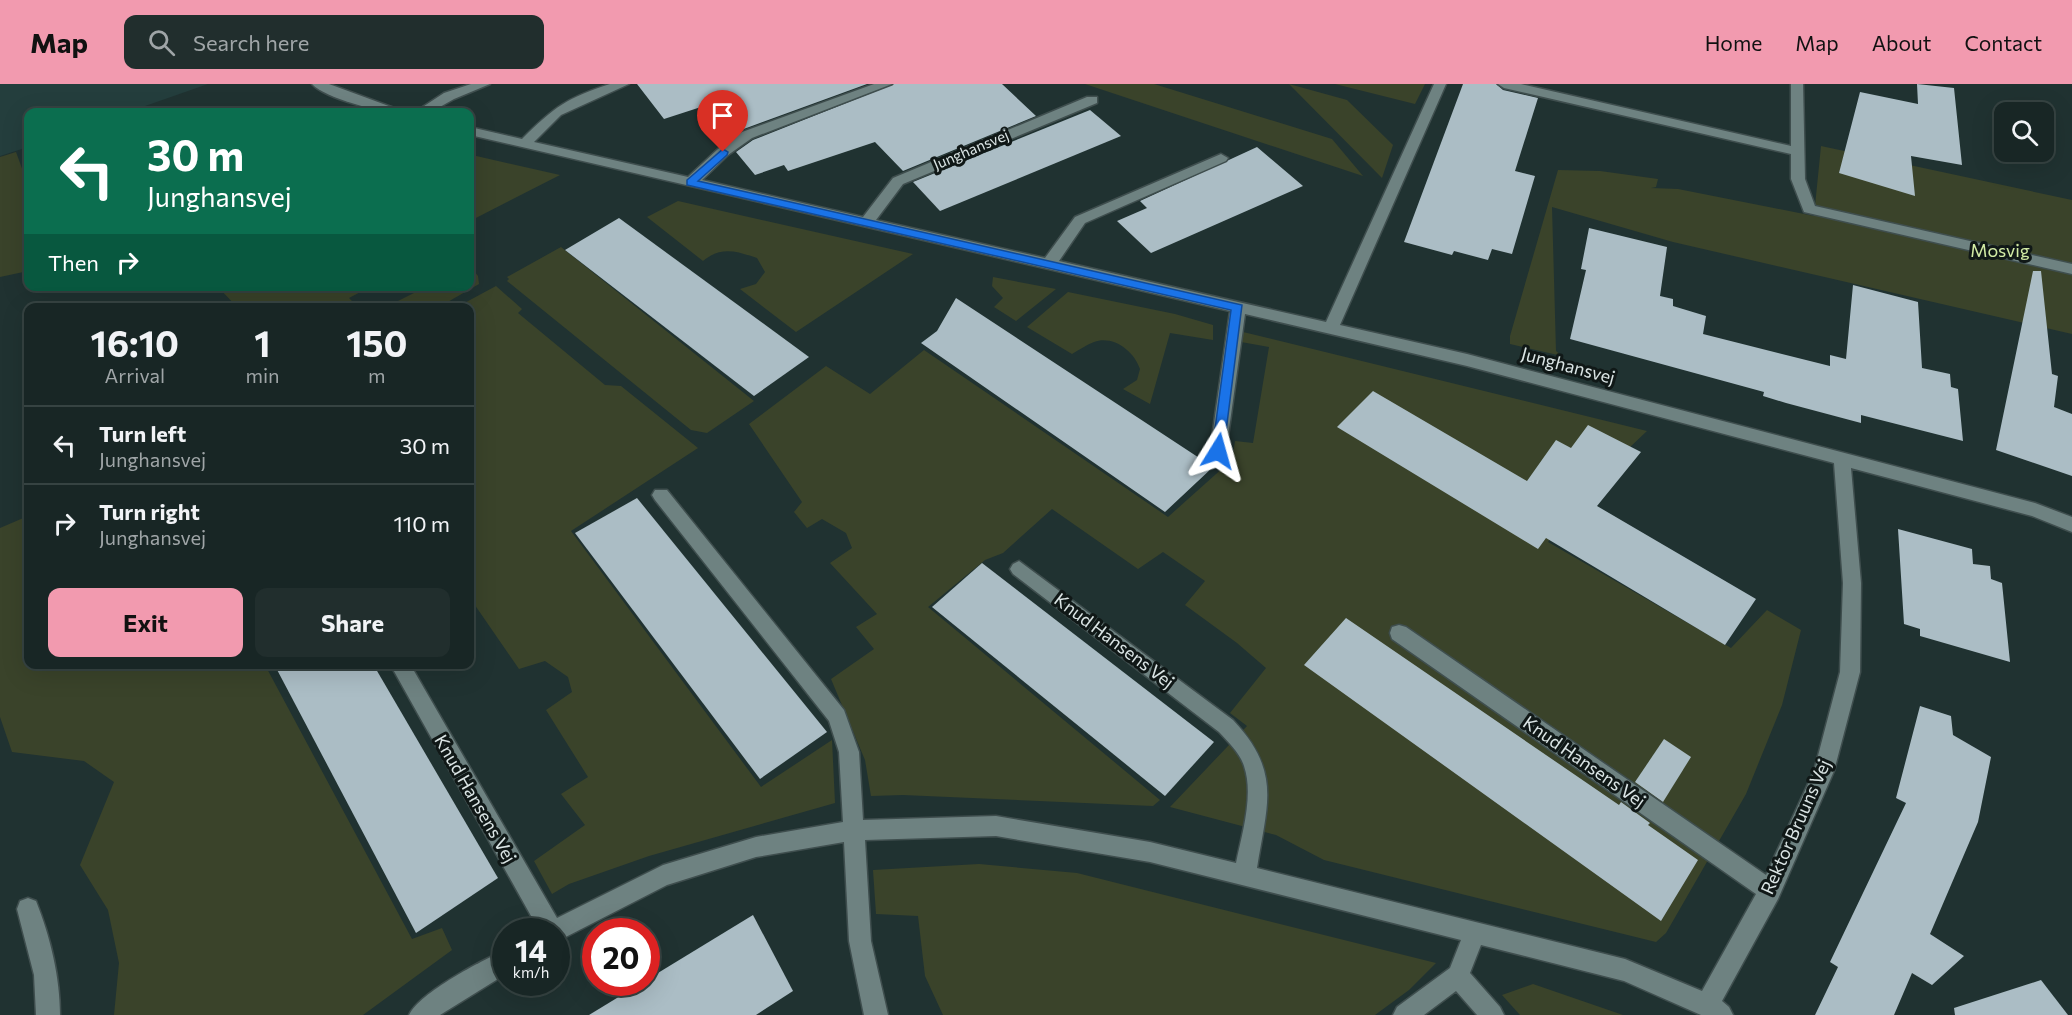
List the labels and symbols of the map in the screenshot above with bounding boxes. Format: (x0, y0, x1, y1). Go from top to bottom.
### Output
pin (697, 90, 748, 152)
street label: Junghansvej (930, 125, 1011, 173)
park label: Mosvig (1970, 239, 2030, 261)
street label: Junghansvej (1519, 342, 1618, 388)
position arrow (1186, 419, 1250, 483)
street label: Knud Hansens Vej (1050, 588, 1179, 692)
street label: Knud Hansens Vej (1519, 711, 1650, 812)
street label: Knud Hansens Vej (430, 731, 521, 866)
street label: Rektor Bruuns Vej (1755, 756, 1835, 897)
speed limit sign: 20 (582, 918, 660, 996)

